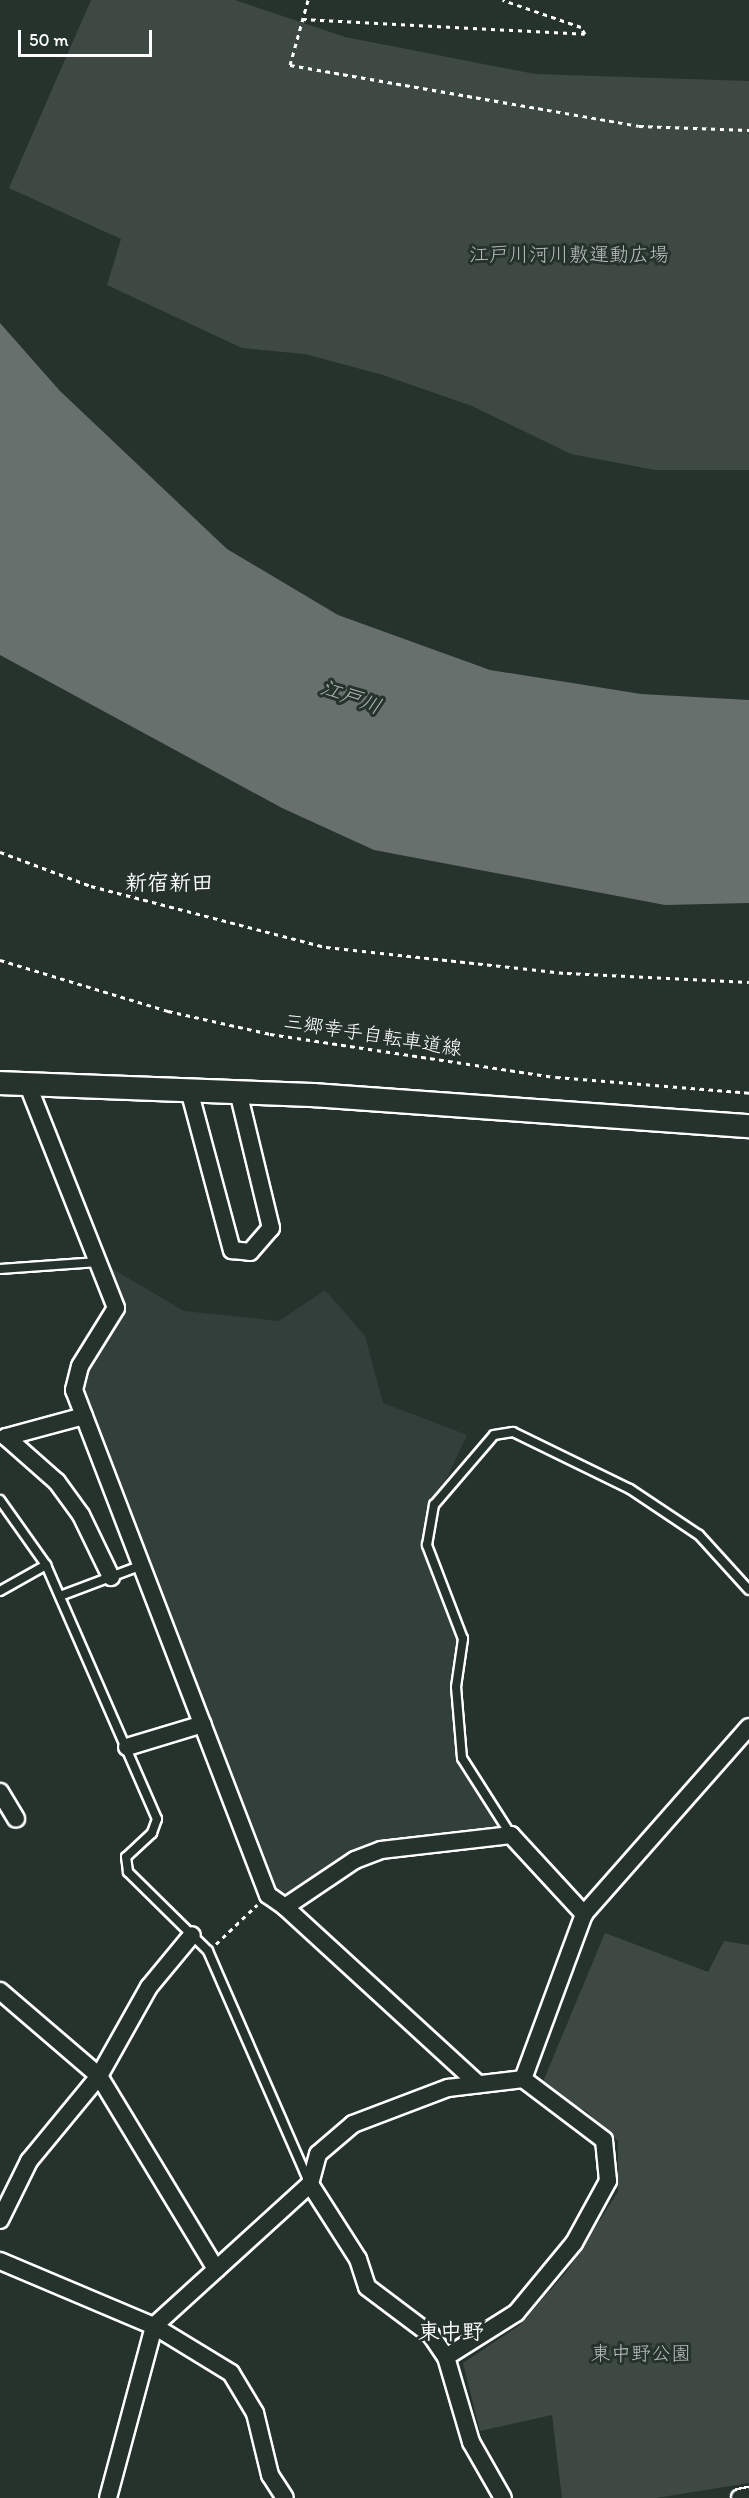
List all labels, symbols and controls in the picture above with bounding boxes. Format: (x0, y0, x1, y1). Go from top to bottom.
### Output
scale bar (21, 18, 154, 56)
text: 50 m (29, 29, 69, 51)
park label: 江戸川河川敷運動広場 (469, 242, 669, 266)
water label: 江戸川 (317, 674, 385, 720)
district label: 新宿新田 (125, 870, 213, 896)
street label: 三郷幸手自転車道線 (282, 1009, 464, 1061)
district label: 東中野 (418, 2319, 484, 2345)
park label: 東中野公園 (591, 2341, 691, 2365)

